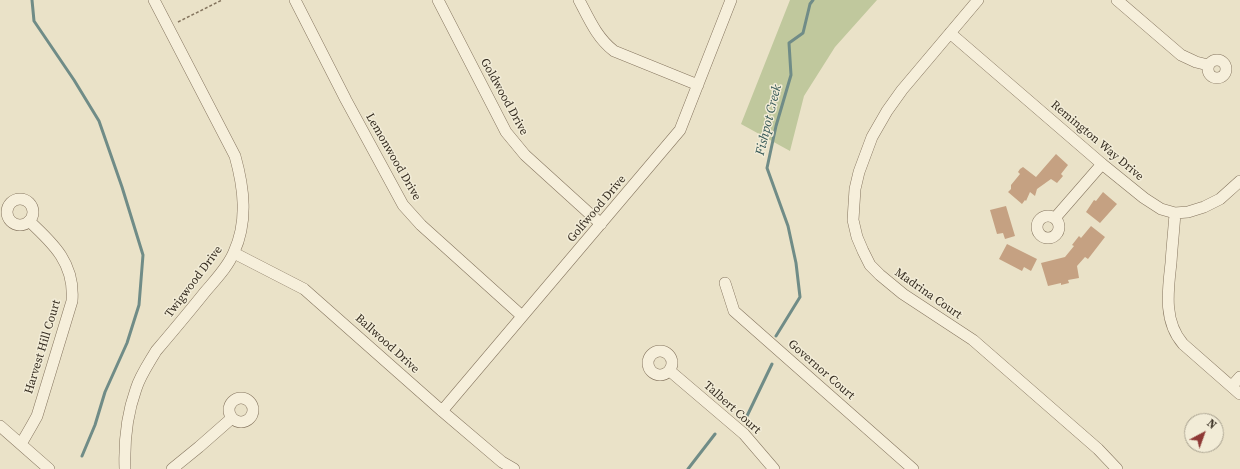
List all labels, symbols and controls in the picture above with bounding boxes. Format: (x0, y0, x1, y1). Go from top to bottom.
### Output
street label: Goldwood Drive (477, 56, 531, 138)
water label: Fishpot Creek (753, 83, 785, 157)
street label: Remington Way Drive (1048, 98, 1146, 184)
street label: Lemonwood Drive (362, 111, 424, 203)
street label: Golfwood Drive (565, 172, 629, 246)
street label: Twigwood Drive (162, 243, 226, 321)
street label: Madrina Court (892, 266, 964, 322)
street label: Harvest Hill Court (22, 298, 64, 396)
street label: Ballwood Drive (352, 311, 422, 377)
street label: Governor Court (785, 337, 857, 403)
street label: Talbert Court (701, 379, 763, 437)
north arrow (1184, 413, 1224, 453)
text: N (1204, 416, 1219, 433)

